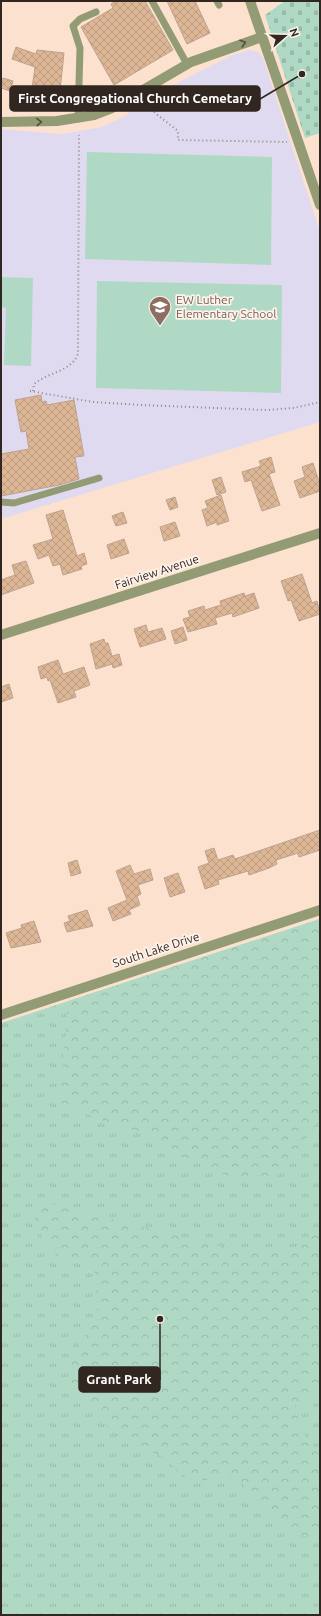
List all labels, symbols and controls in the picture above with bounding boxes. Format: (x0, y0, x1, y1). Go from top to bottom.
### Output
north arrow (265, 16, 305, 56)
text: N (287, 27, 301, 38)
one-way arrow (239, 39, 246, 47)
callout: First Congregational Church Cemetary (10, 86, 260, 111)
text: First Congregational Church Cemetary (18, 91, 252, 105)
one-way arrow (36, 118, 42, 126)
place label: EW Luther Elementary School (176, 293, 276, 320)
school or university icon: EW Luther Elementary School (147, 294, 173, 327)
street label: Fairview Avenue (113, 552, 201, 591)
street label: South Lake Drive (111, 929, 201, 970)
callout: Grant Park (79, 1367, 160, 1392)
text: Grant Park (86, 1372, 152, 1386)

